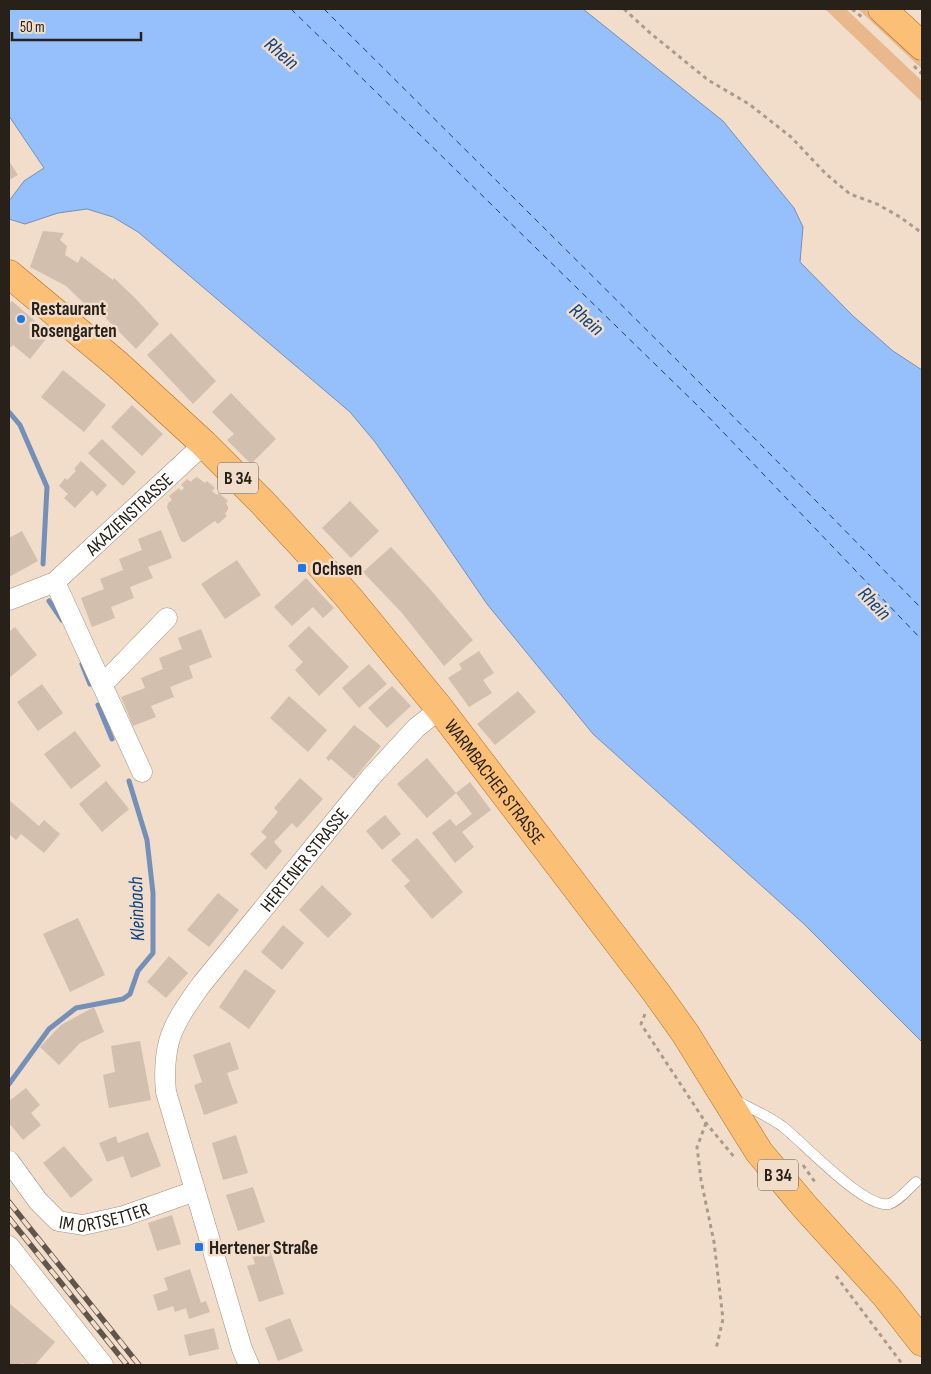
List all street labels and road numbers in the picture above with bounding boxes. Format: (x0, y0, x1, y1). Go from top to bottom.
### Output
road number: B 34 (218, 462, 258, 493)
street label: AKAZIENSTRASSE (81, 469, 178, 561)
street label: WARMBACHER STRASSE (439, 715, 549, 850)
street label: HERTENER STRASSE (256, 804, 354, 917)
road number: B 34 (758, 1160, 798, 1190)
street label: IM ORTSETTER (57, 1198, 153, 1238)

